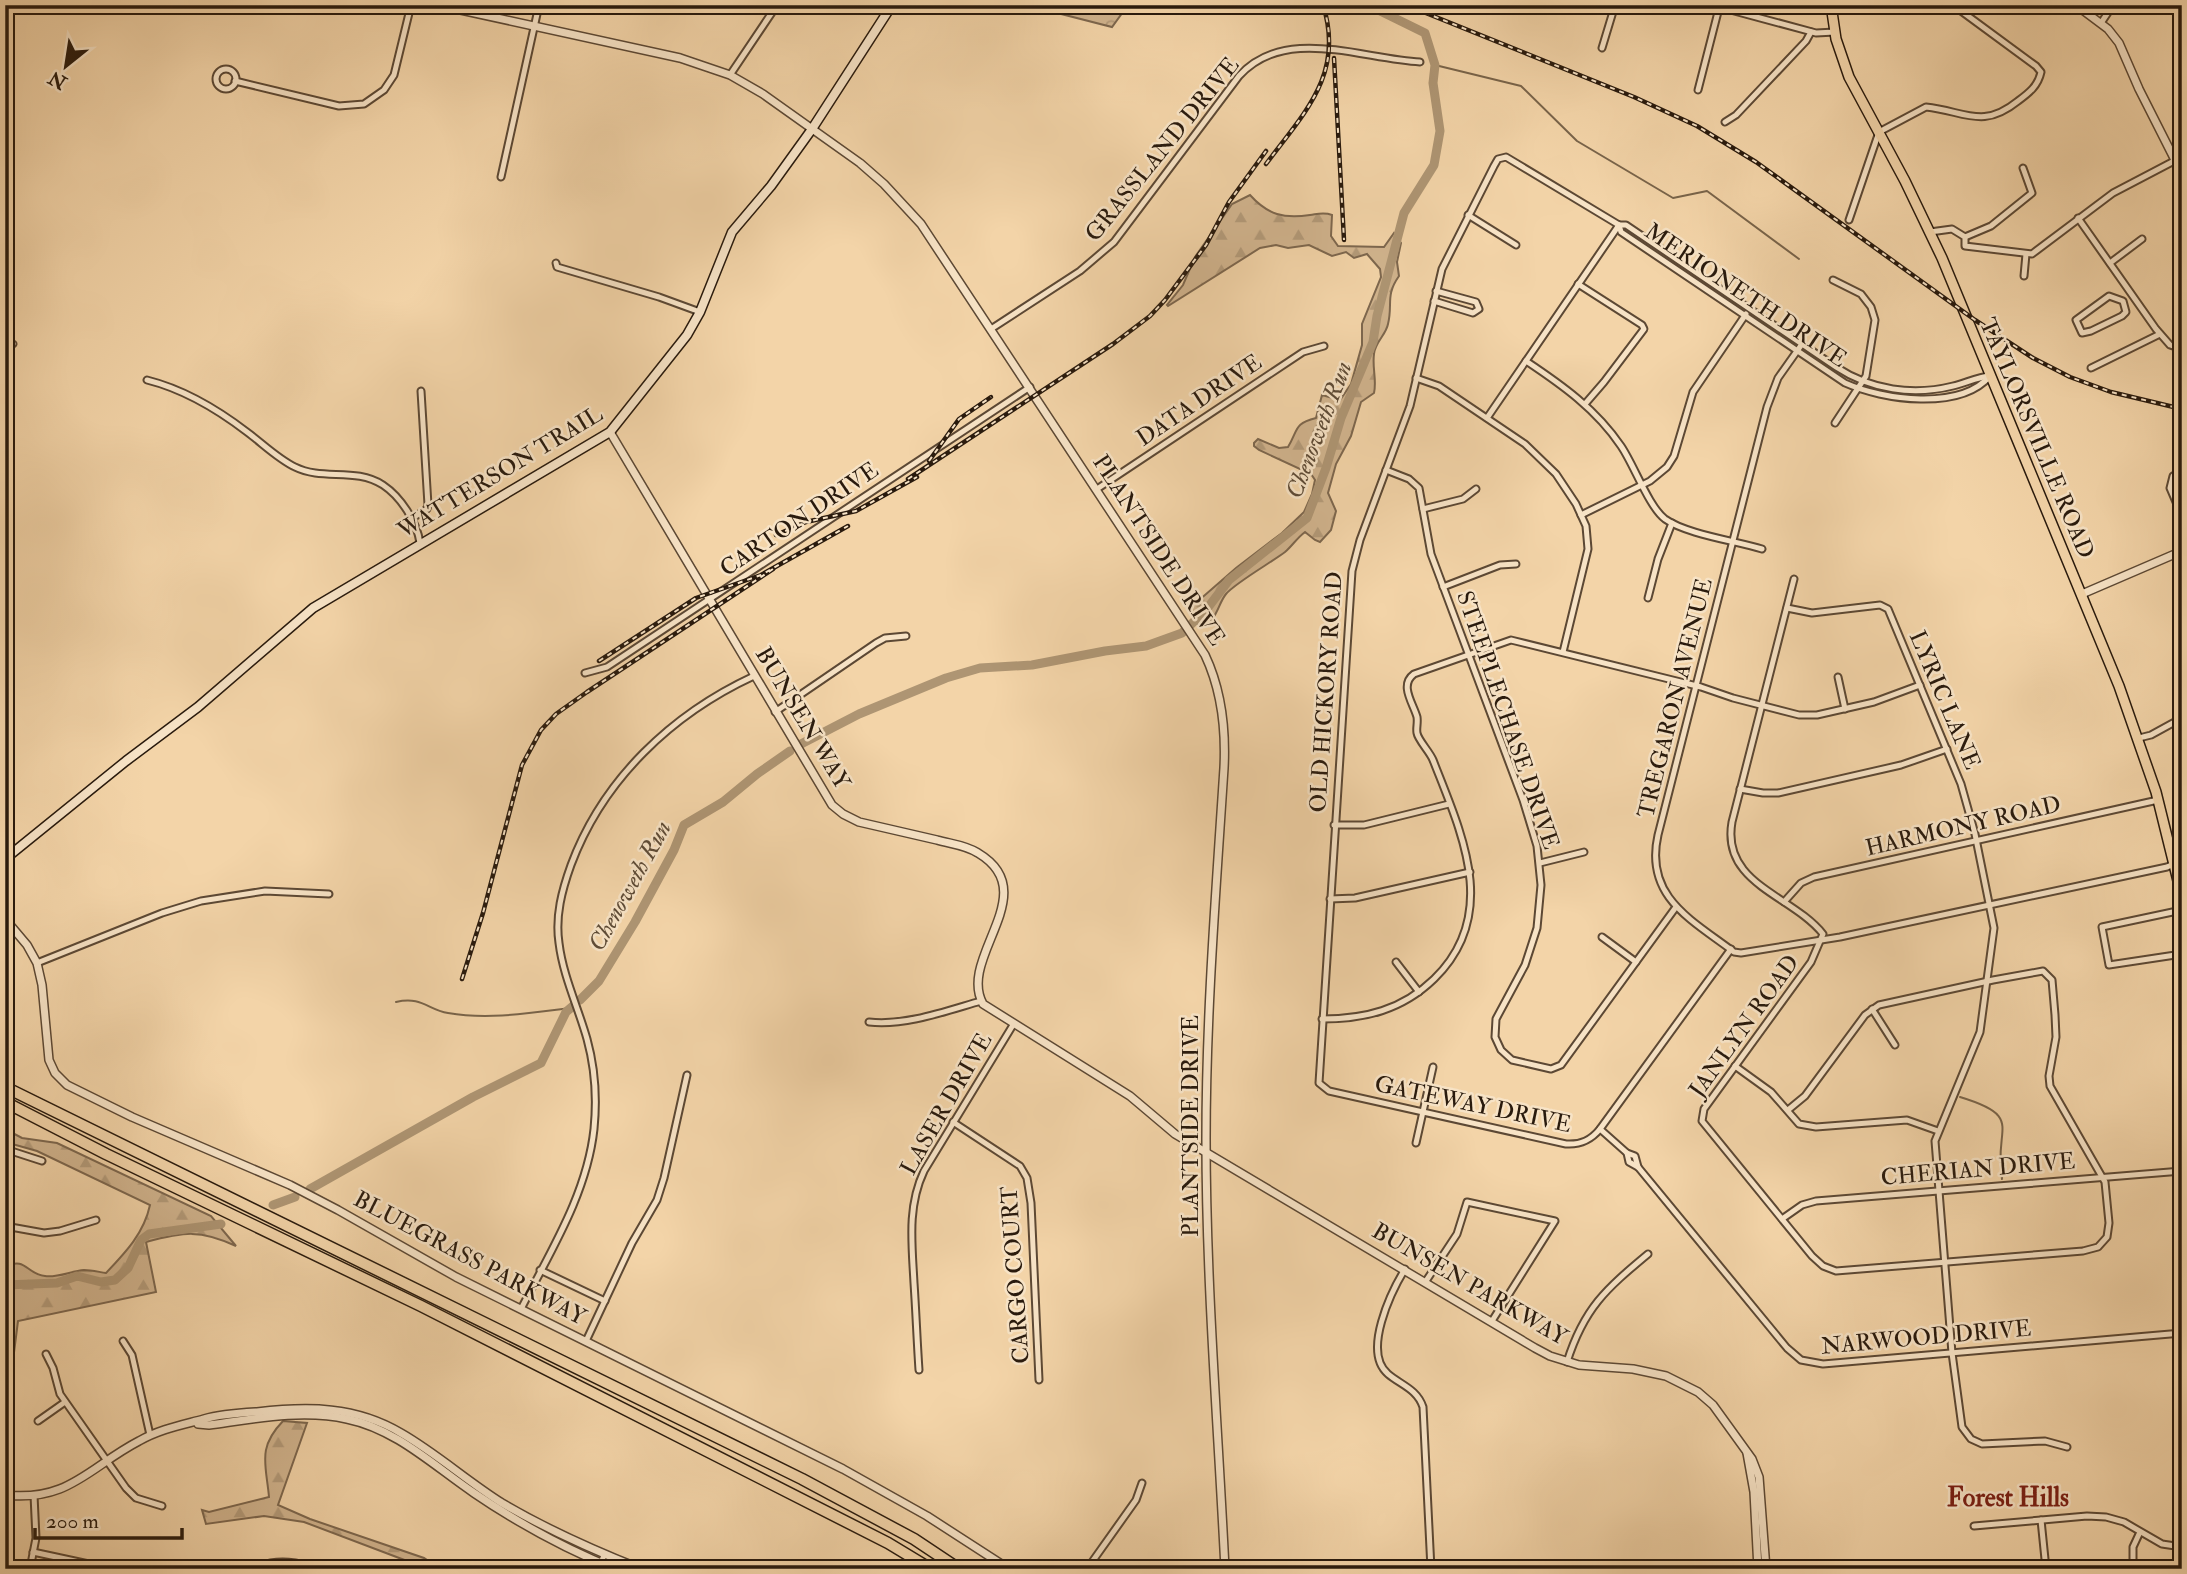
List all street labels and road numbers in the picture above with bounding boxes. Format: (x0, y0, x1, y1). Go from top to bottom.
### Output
street label: GRASSLAND DRIVE (1079, 51, 1245, 247)
street label: MERIONETH DRIVE (1639, 217, 1853, 373)
street label: TAYLORSVILLE ROAD (1973, 313, 2101, 563)
street label: DATA DRIVE (1131, 347, 1267, 453)
street label: WATTERSON TRAIL (391, 399, 608, 545)
street label: PLANTSIDE DRIVE (1086, 449, 1232, 651)
street label: CARTON DRIVE (714, 455, 884, 583)
street label: OLD HICKORY ROAD (1303, 570, 1349, 814)
street label: TREGARON AVENUE (1631, 575, 1719, 821)
street label: STEEPLECHASE DRIVE (1450, 587, 1566, 853)
street label: LYRIC LANE (1903, 626, 1987, 774)
street label: BUNSEN WAY (749, 641, 858, 796)
street label: HARMONY ROAD (1862, 789, 2064, 863)
street label: JANLYN ROAD (1682, 949, 1806, 1104)
street label: PLANTSIDE DRIVE (1176, 1015, 1205, 1237)
street label: LASER DRIVE (894, 1028, 998, 1180)
street label: GATEWAY DRIVE (1372, 1069, 1574, 1139)
street label: CHERIAN DRIVE (1880, 1146, 2076, 1192)
street label: BLUEGRASS PARKWAY (349, 1184, 592, 1332)
street label: CARGO COURT (994, 1185, 1036, 1365)
street label: BUNSEN PARKWAY (1367, 1216, 1574, 1352)
street label: NARWOOD DRIVE (1820, 1313, 2032, 1361)

